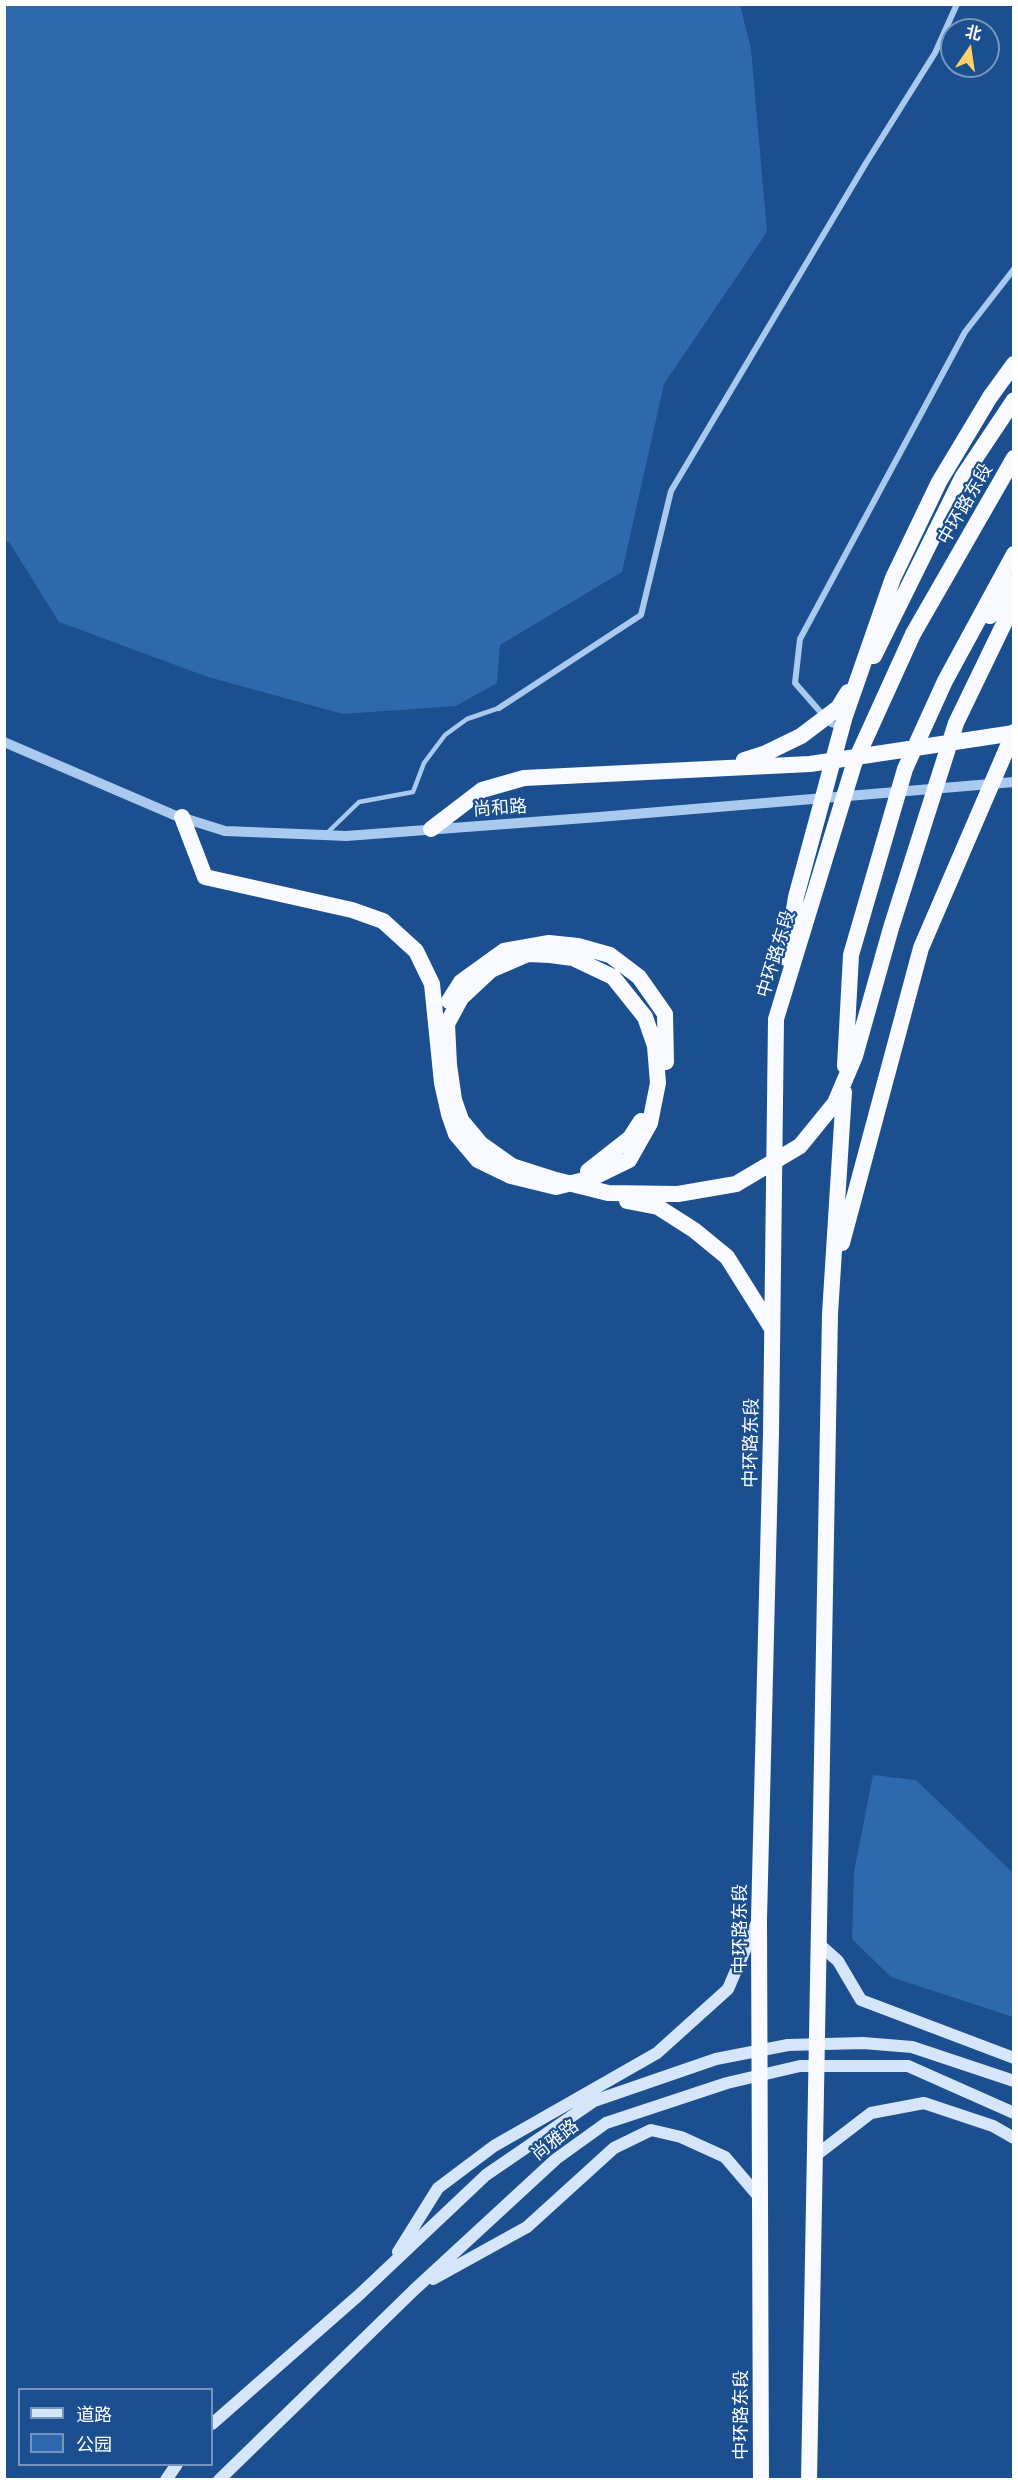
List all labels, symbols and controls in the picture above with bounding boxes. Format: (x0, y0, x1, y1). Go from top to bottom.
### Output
north arrow (940, 18, 1000, 78)
text: 北 (964, 21, 984, 44)
street label: 中环路东段 (933, 460, 997, 548)
street label: 尚和路 (472, 795, 528, 821)
street label: 中环路东段 (753, 908, 799, 1000)
street label: 中环路东段 (739, 1398, 763, 1488)
street label: 中环路东段 (729, 1884, 751, 1974)
street label: 尚雅路 (527, 2115, 583, 2165)
street label: 中环路东段 (730, 2370, 752, 2460)
legend (18, 2388, 213, 2466)
text: 道路 (76, 2403, 112, 2425)
text: 公园 (76, 2433, 112, 2455)

